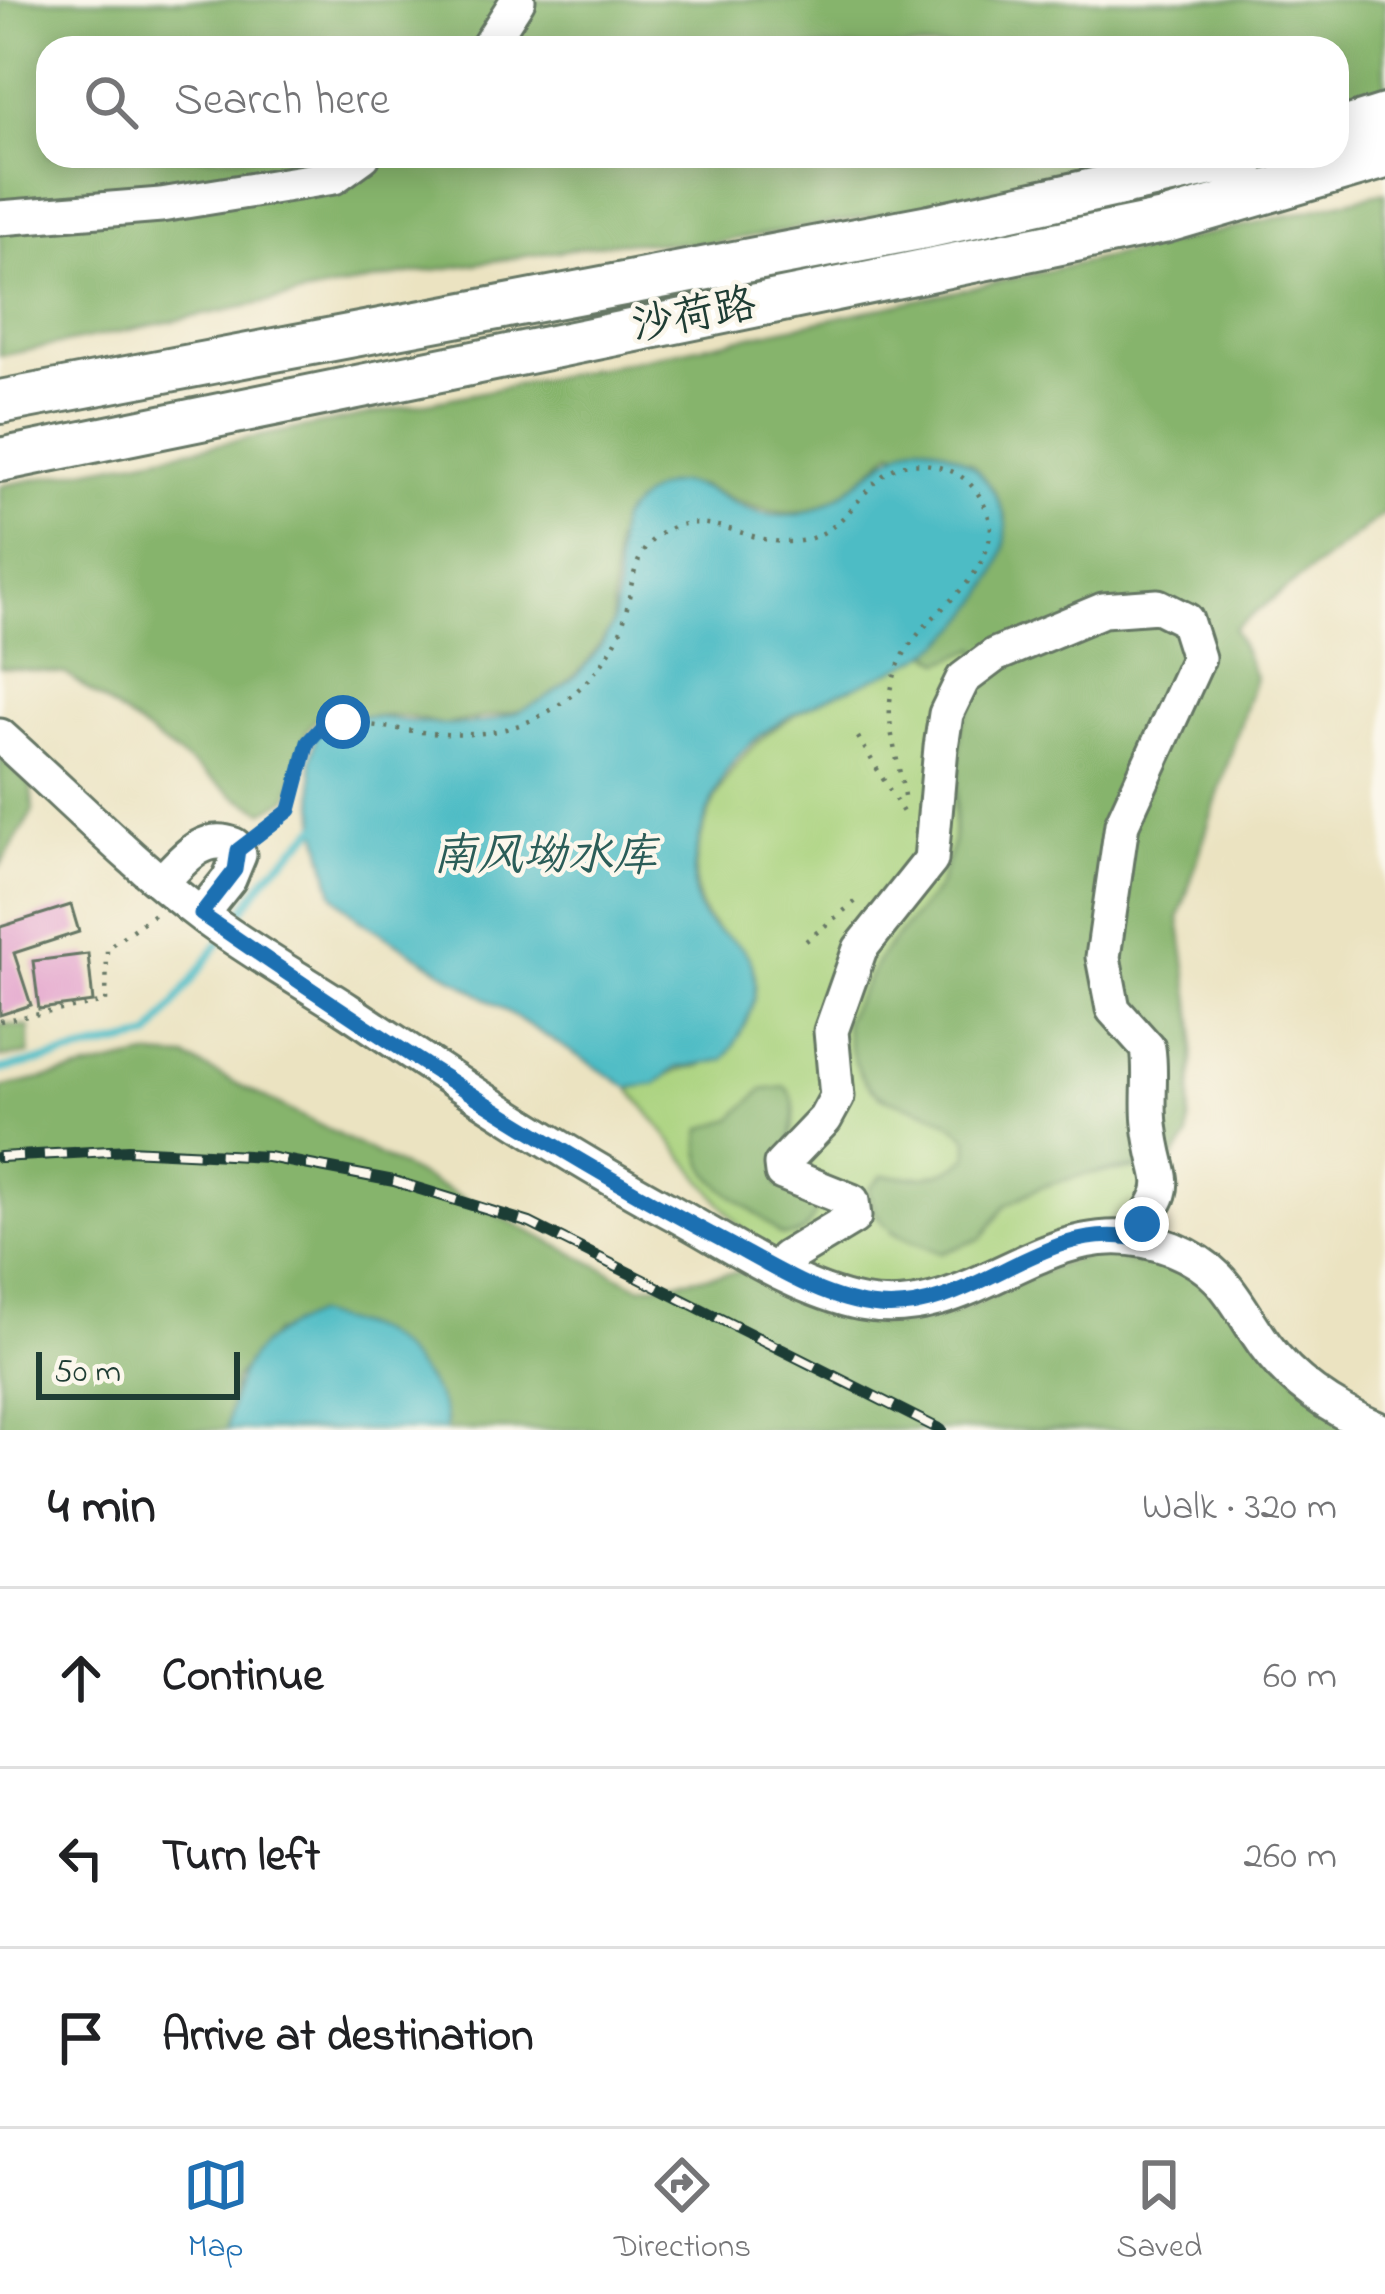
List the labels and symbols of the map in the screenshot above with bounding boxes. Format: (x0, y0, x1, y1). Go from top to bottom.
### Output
street label: 沙荷路 (626, 275, 762, 359)
route start (316, 695, 370, 749)
water label: 南风坳水库 (432, 825, 660, 891)
route end (1115, 1197, 1169, 1251)
scale bar (36, 1346, 240, 1399)

